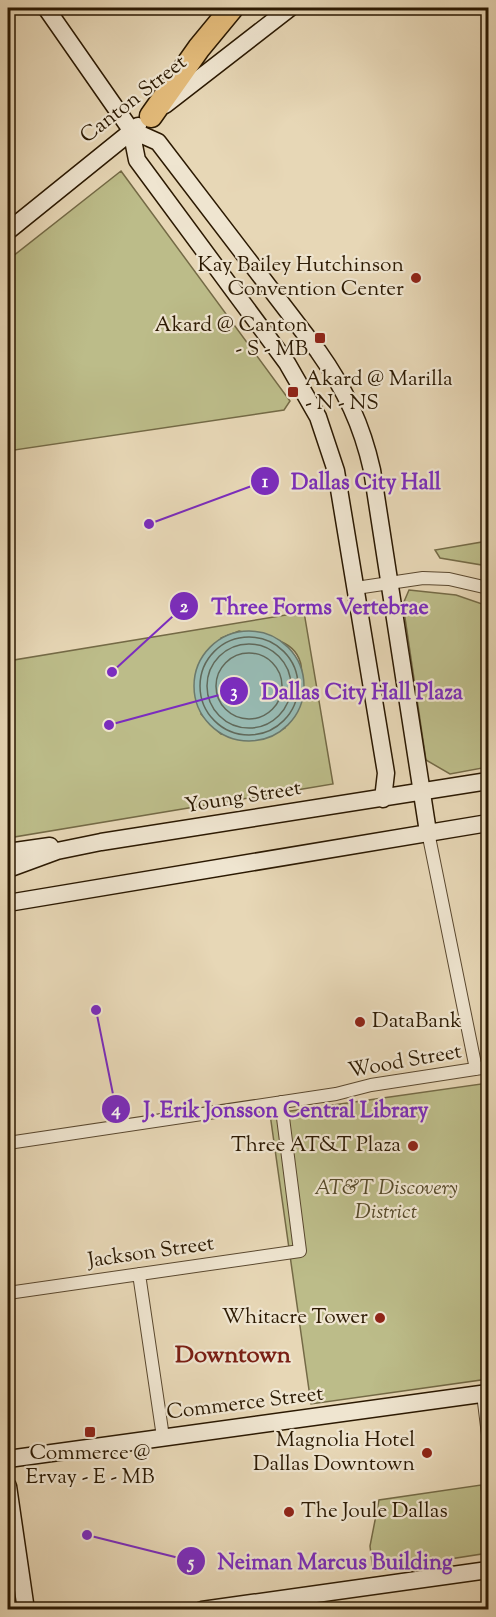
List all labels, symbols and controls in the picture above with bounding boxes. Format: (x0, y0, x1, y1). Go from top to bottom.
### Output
street label: Canton Street (74, 49, 194, 151)
place label: Kay Bailey Hutchinson Convention Center (197, 251, 404, 305)
marker: Kay Bailey Hutchinson Convention Center (409, 271, 423, 285)
place label: Akard @ Canton - S - MB (155, 311, 308, 365)
marker: Akard @ Canton - S - MB (313, 331, 327, 345)
place label: Akard @ Marilla - N - NS (305, 365, 453, 419)
marker: Akard @ Marilla - N - NS (286, 385, 300, 399)
callout: Dallas City Hall (250, 461, 453, 501)
text: Dallas City Hall (291, 468, 442, 500)
text: 1 (262, 470, 269, 496)
callout: Three Forms Vertebrae (169, 586, 441, 626)
text: Three Forms Vertebrae (211, 593, 429, 625)
text: 2 (180, 595, 189, 621)
callout: Dallas City Hall Plaza (219, 671, 475, 711)
text: Dallas City Hall Plaza (261, 678, 464, 710)
text: 3 (230, 680, 238, 706)
street label: Young Street (183, 774, 303, 822)
place label: DataBank (372, 1007, 462, 1037)
marker: DataBank (353, 1015, 367, 1029)
street label: Wood Street (346, 1037, 464, 1087)
callout: J. Erik Jonsson Central Library (101, 1089, 440, 1129)
text: J. Erik Jonsson Central Library (141, 1096, 429, 1128)
text: 4 (110, 1098, 121, 1124)
place label: Three AT&T Plaza (231, 1131, 401, 1161)
marker: Three AT&T Plaza (406, 1139, 420, 1153)
park label: AT&T Discovery District (314, 1174, 458, 1228)
street label: Jackson Street (85, 1229, 216, 1277)
place label: Whitacre Tower (222, 1303, 368, 1333)
marker: Whitacre Tower (373, 1311, 387, 1325)
district label: Downtown (175, 1339, 292, 1373)
street label: Commerce Street (165, 1379, 325, 1429)
marker: Commerce @ Ervay - E - MB (83, 1425, 97, 1439)
place label: Magnolia Hotel Dallas Downtown (253, 1426, 415, 1480)
place label: Commerce @ Ervay - E - MB (26, 1439, 154, 1493)
marker: Magnolia Hotel Dallas Downtown (420, 1446, 434, 1460)
place label: The Joule Dallas (301, 1497, 448, 1527)
marker: The Joule Dallas (282, 1505, 296, 1519)
callout: Neiman Marcus Building (176, 1541, 465, 1581)
text: Neiman Marcus Building (218, 1548, 453, 1580)
text: 5 (186, 1551, 195, 1577)

